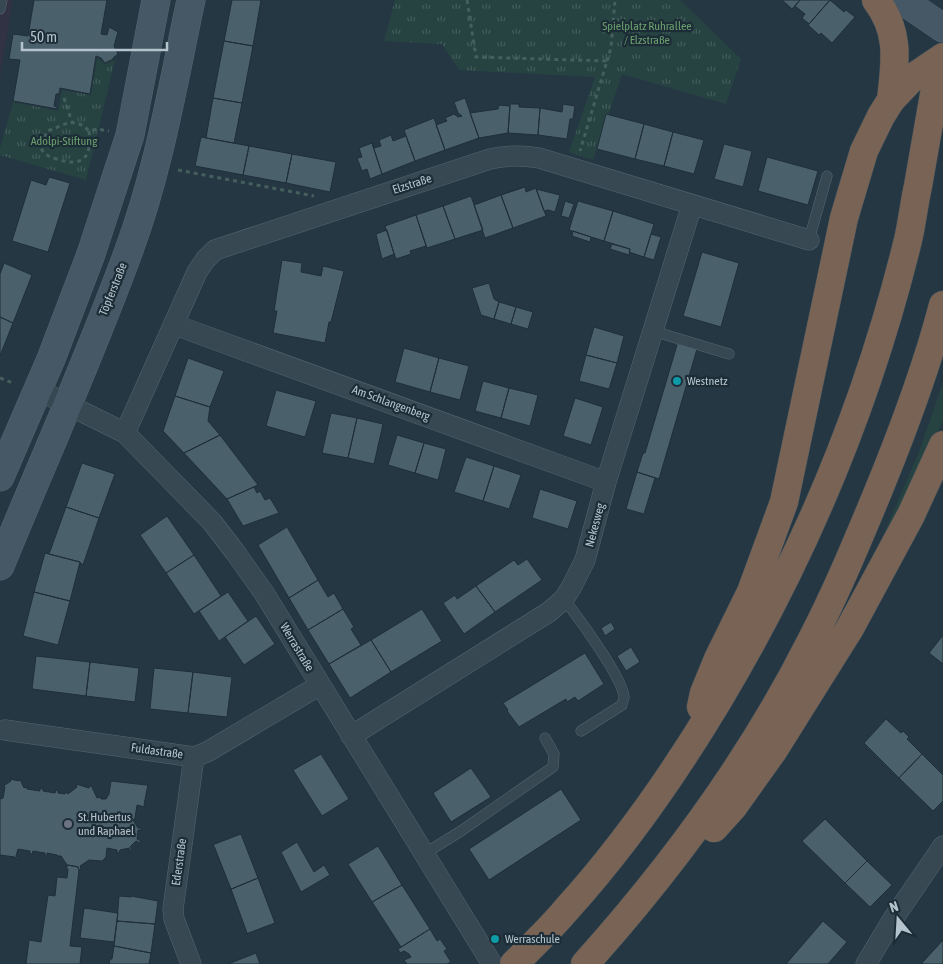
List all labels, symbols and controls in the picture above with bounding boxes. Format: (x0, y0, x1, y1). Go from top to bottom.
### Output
park label: Spielplatz Ruhrallee / Elzstraße (602, 19, 692, 47)
scale bar (22, 20, 168, 52)
text: 50 m (30, 28, 57, 45)
park label: Adolpi-Stiftung (31, 134, 98, 148)
street label: Elzstraße (391, 171, 433, 197)
street label: Töpferstraße (96, 260, 130, 318)
place label: Westnetz (687, 374, 728, 388)
marker: Westnetz (671, 375, 683, 387)
street label: Am Schlangenberg (350, 382, 433, 424)
street label: Nekesweg (582, 501, 608, 548)
street label: Werrastraße (277, 620, 317, 674)
street label: Fuldastraße (130, 740, 184, 762)
place label: St. Hubertus und Raphael (78, 810, 135, 838)
marker: St. Hubertus und Raphael (62, 818, 74, 830)
street label: Ederstraße (169, 838, 189, 886)
north arrow (873, 894, 923, 944)
text: N (888, 898, 900, 916)
place label: Werraschule (505, 932, 560, 946)
marker: Werraschule (489, 933, 501, 945)

